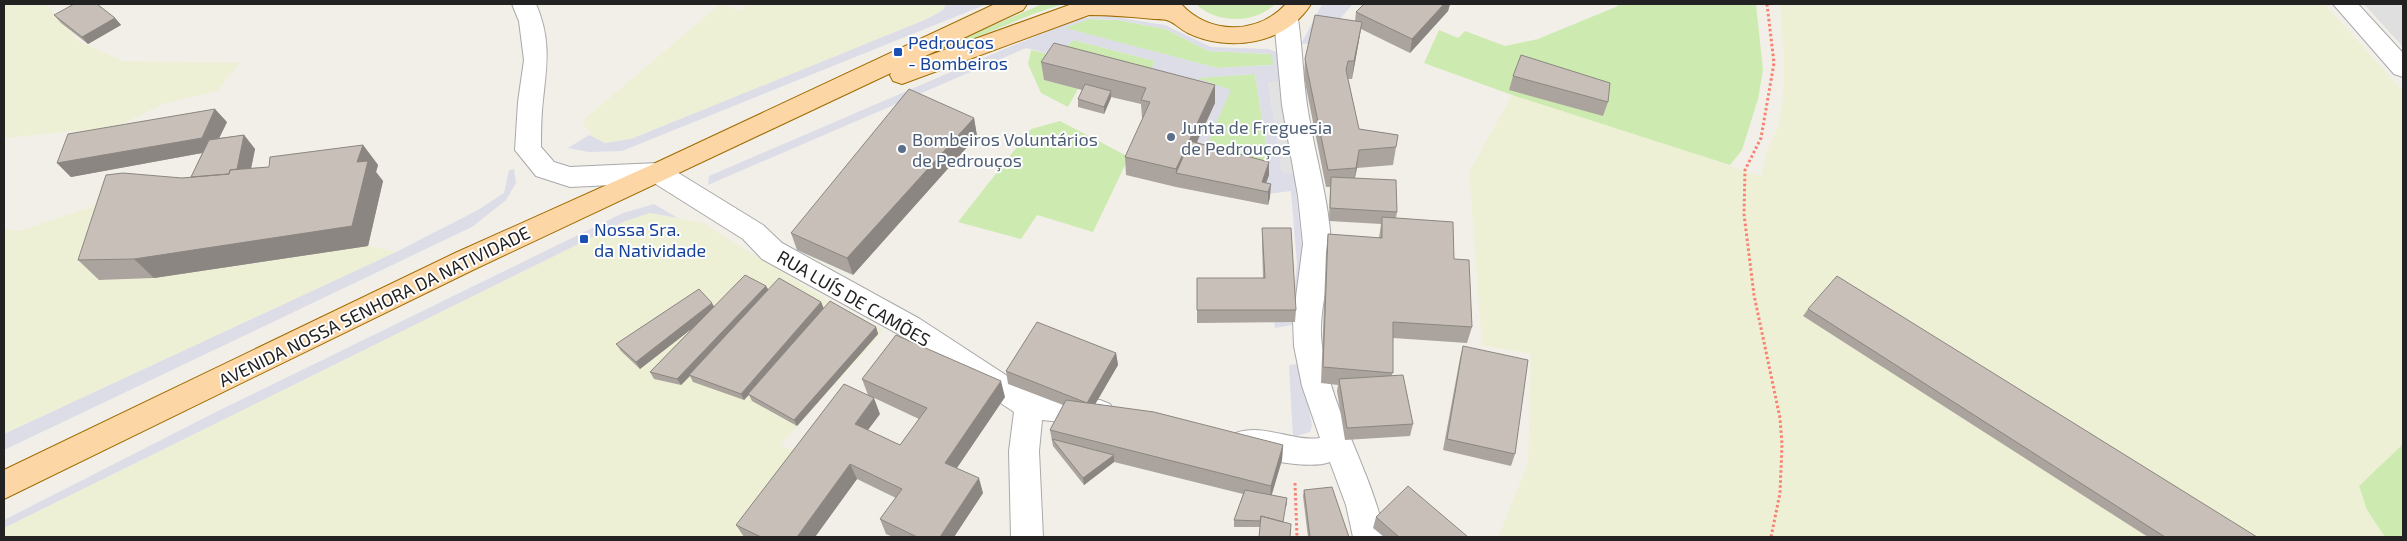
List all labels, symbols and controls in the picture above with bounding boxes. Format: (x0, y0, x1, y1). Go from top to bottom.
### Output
place label: Pedrouços - Bombeiros (908, 31, 1008, 74)
marker: Pedrouços - Bombeiros (892, 46, 904, 58)
place label: Junta de Freguesia de Pedrouços (1181, 116, 1332, 160)
place label: Bombeiros Voluntários de Pedrouços (912, 128, 1098, 172)
marker: Junta de Freguesia de Pedrouços (1165, 131, 1177, 143)
marker: Bombeiros Voluntários de Pedrouços (896, 143, 908, 155)
place label: Nossa Sra. da Natividade (594, 218, 706, 261)
street label: AVENIDA NOSSA SENHORA DA NATIVIDADE (215, 221, 533, 391)
marker: Nossa Sra. da Natividade (578, 233, 590, 245)
street label: RUA LUÍS DE CAMÕES (774, 245, 934, 351)

